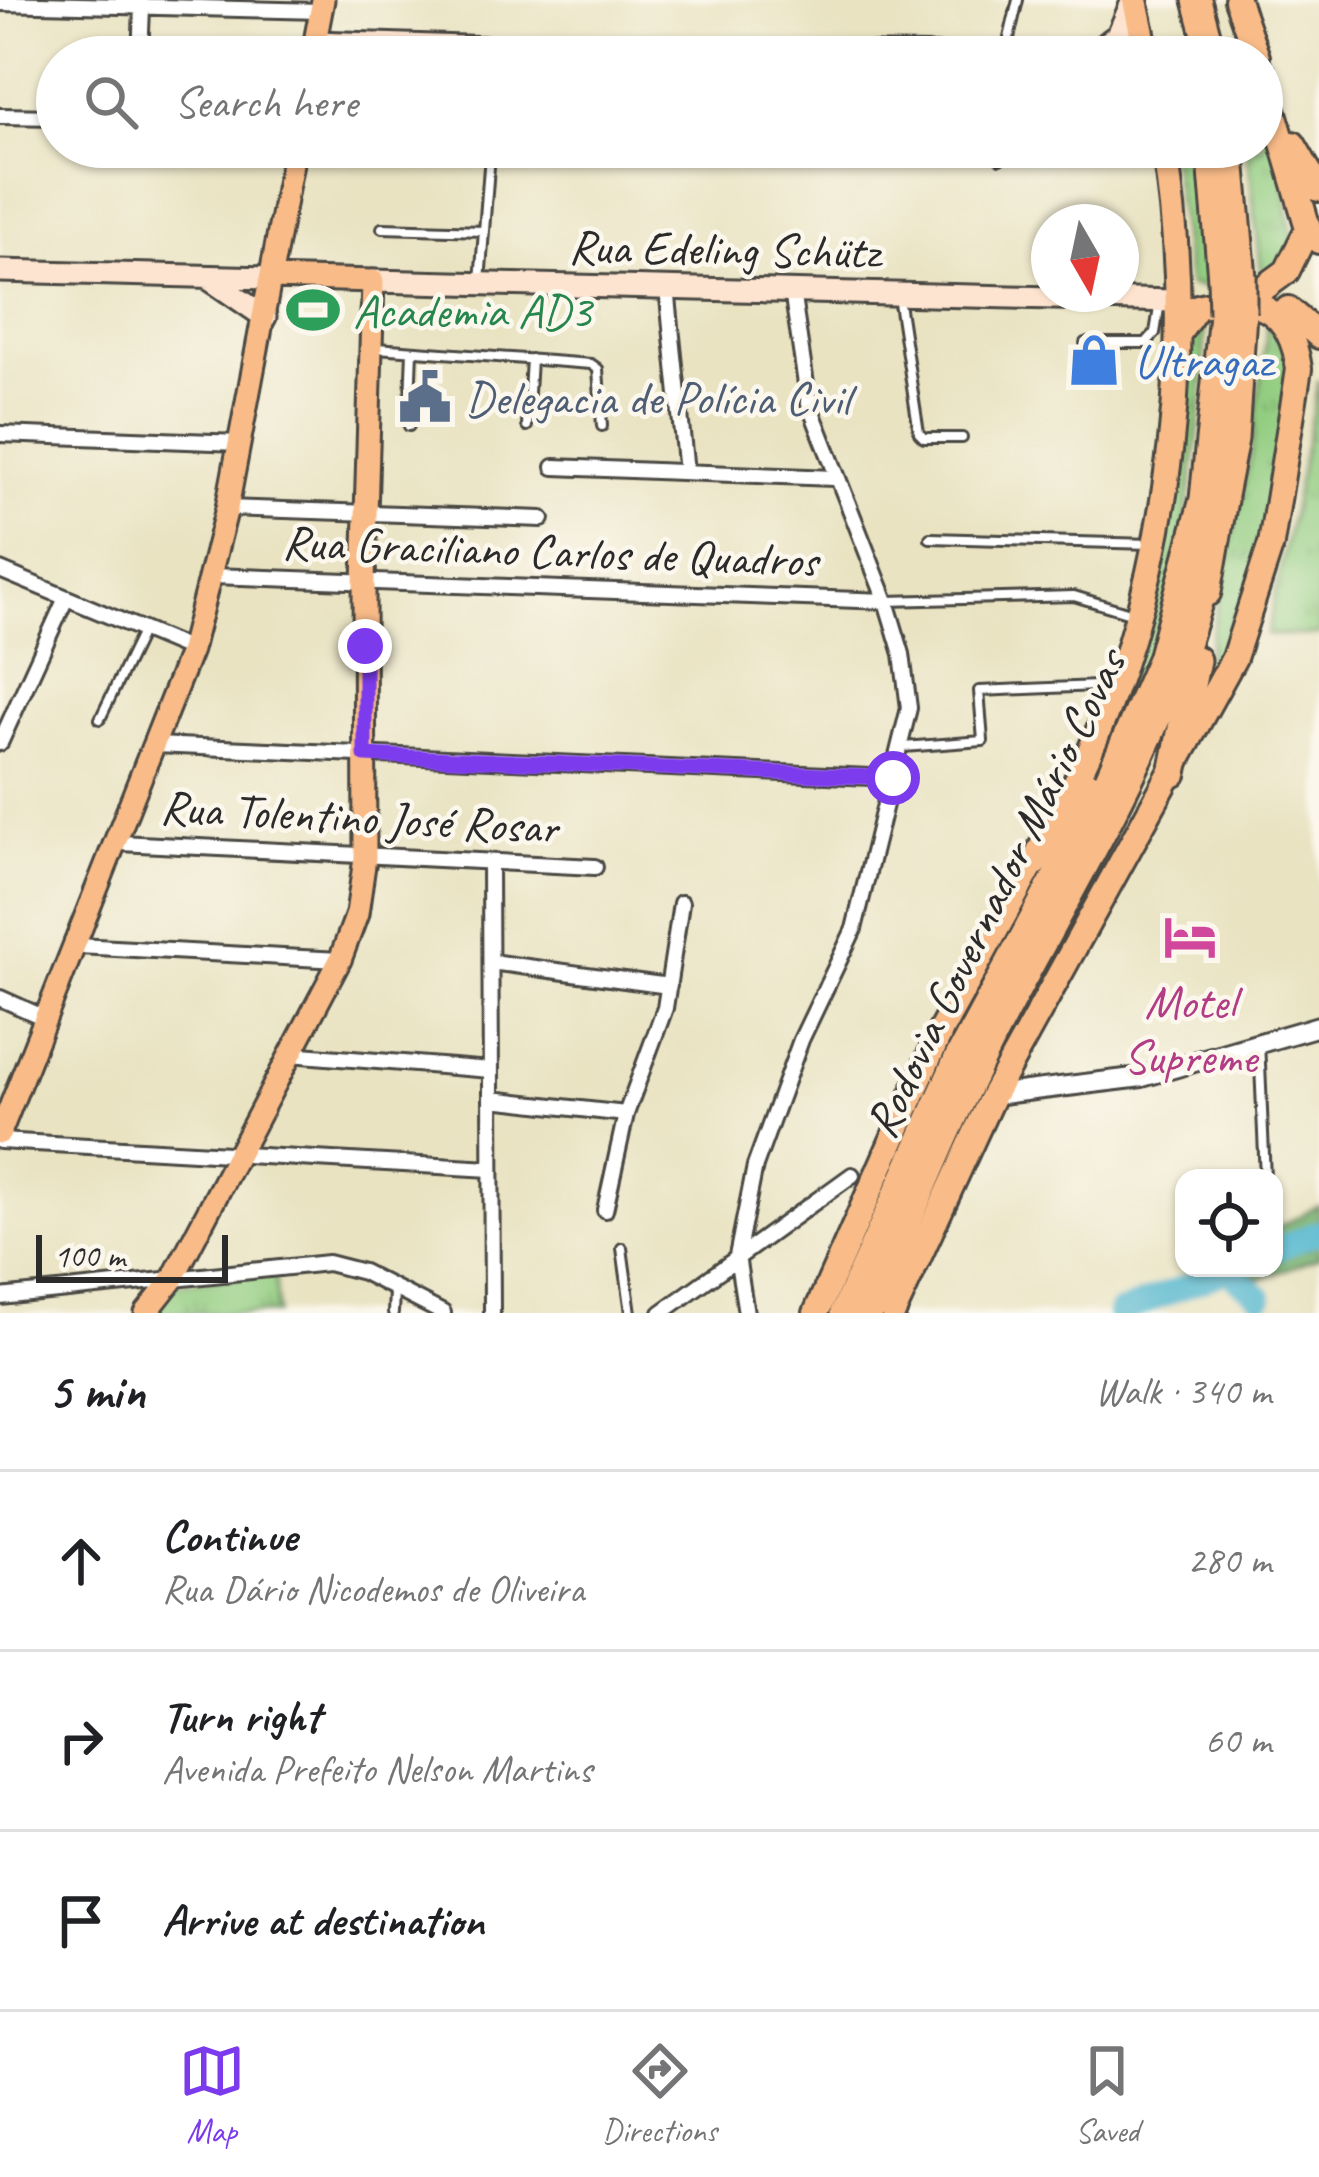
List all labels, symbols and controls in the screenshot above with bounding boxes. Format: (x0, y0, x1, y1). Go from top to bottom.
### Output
search box (36, 36, 1283, 168)
icon: search (78, 69, 144, 135)
text: Search here (174, 74, 357, 131)
north arrow (1031, 204, 1139, 312)
street label: Rua Edeling Schütz (568, 216, 884, 282)
sports icon: Academia AD3 (284, 281, 342, 339)
place label: Academia AD3 (353, 281, 595, 341)
shop icon: Ultragaz (1065, 331, 1123, 389)
place label: Ultragaz (1134, 331, 1276, 391)
public building icon: Delegacia de Polícia Civil (396, 368, 454, 426)
place label: Delegacia de Polícia Civil (465, 368, 858, 428)
street label: Rua Graciliano Carlos de Quadros (281, 512, 822, 590)
route end (338, 619, 392, 673)
street label: Rodovia Governador Mário Covas (851, 636, 1141, 1147)
route start (866, 751, 920, 805)
street label: Rua Tolentino José Rosar (159, 777, 563, 858)
hotel icon: Motel Supreme (1161, 908, 1219, 966)
place label: Motel Supreme (1123, 972, 1260, 1087)
map controls (1175, 1169, 1283, 1277)
button: locate (1175, 1169, 1283, 1277)
scale bar (36, 1229, 228, 1282)
text: 100 m (54, 1235, 125, 1277)
text: 5 min (48, 1359, 145, 1423)
text: Walk · 340 m (1095, 1367, 1271, 1416)
text: Continue (162, 1508, 296, 1565)
icon: ahead (48, 1528, 114, 1594)
text: 280 m (1187, 1536, 1271, 1585)
text: Rua Dário Nicodemos de Oliveira (162, 1565, 584, 1614)
text: Turn right (162, 1688, 320, 1745)
icon: right (48, 1708, 114, 1774)
text: 60 m (1205, 1716, 1271, 1765)
text: Avenida Prefeito Nelson Martins (162, 1745, 592, 1794)
icon: arrive (48, 1888, 114, 1954)
text: Arrive at destination (162, 1892, 484, 1949)
tab: Map (179, 2038, 245, 2152)
tab: Directions (602, 2038, 717, 2152)
tab: Saved (1074, 2038, 1140, 2152)

